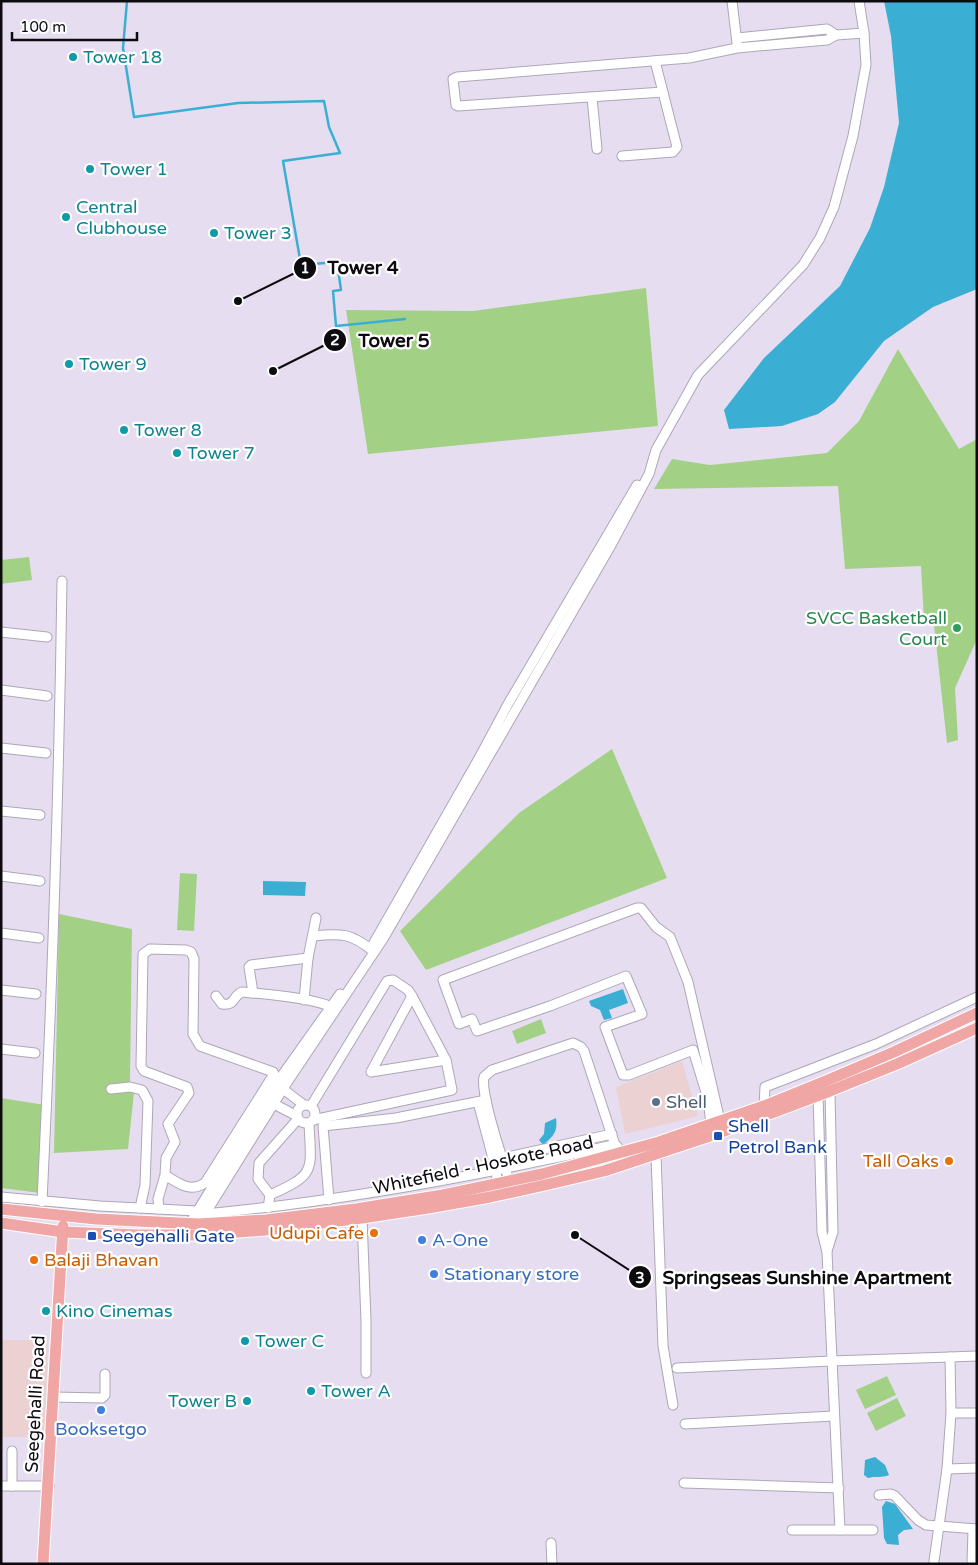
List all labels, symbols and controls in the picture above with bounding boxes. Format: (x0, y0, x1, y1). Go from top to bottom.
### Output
scale bar (12, 10, 138, 42)
text: 100 m (20, 18, 66, 36)
place label: Tower 18 (83, 46, 162, 68)
marker: Tower 18 (67, 51, 79, 63)
place label: Tower 1 (100, 158, 168, 180)
marker: Tower 1 (84, 163, 96, 175)
place label: Central Clubhouse (76, 196, 167, 239)
marker: Central Clubhouse (60, 211, 72, 223)
place label: Tower 3 (224, 222, 292, 244)
marker: Tower 3 (208, 227, 220, 239)
callout: Tower 4 (292, 251, 409, 285)
text: Tower 4 (326, 257, 399, 279)
text: 1 (300, 259, 310, 277)
callout: Tower 5 (323, 323, 439, 357)
text: Tower 5 (357, 330, 430, 352)
text: 2 (330, 331, 340, 349)
place label: Tower 9 (79, 353, 147, 375)
marker: Tower 9 (63, 358, 75, 370)
place label: Tower 8 (134, 419, 202, 441)
marker: Tower 8 (118, 424, 130, 436)
place label: Tower 7 (187, 442, 255, 464)
marker: Tower 7 (171, 447, 183, 459)
place label: SVCC Basketball Court (806, 607, 947, 650)
marker: SVCC Basketball Court (951, 622, 963, 634)
place label: Shell (666, 1091, 707, 1113)
marker: Shell (650, 1096, 662, 1108)
place label: Shell Petrol Bank (728, 1115, 827, 1158)
marker: Shell Petrol Bank (712, 1130, 724, 1142)
street label: Whitefield - Hoskote Road (371, 1131, 595, 1199)
place label: Tall Oaks (863, 1150, 939, 1172)
marker: Tall Oaks (943, 1155, 955, 1167)
place label: Udupi Cafe (269, 1222, 364, 1244)
place label: Seegehalli Gate (102, 1225, 235, 1247)
marker: Udupi Cafe (368, 1227, 380, 1239)
place label: A-One (432, 1229, 488, 1251)
marker: Seegehalli Gate (86, 1230, 98, 1242)
marker: A-One (416, 1234, 428, 1246)
place label: Balaji Bhavan (44, 1249, 159, 1271)
marker: Balaji Bhavan (28, 1254, 40, 1266)
callout: Springseas Sunshine Apartment (627, 1260, 961, 1294)
place label: Stationary store (444, 1263, 579, 1285)
text: Springseas Sunshine Apartment (662, 1267, 952, 1290)
marker: Stationary store (428, 1268, 440, 1280)
text: 3 (635, 1269, 645, 1287)
place label: Kino Cinemas (56, 1300, 173, 1322)
marker: Kino Cinemas (40, 1305, 52, 1317)
place label: Tower C (255, 1330, 324, 1352)
street label: Seegehalli Road (20, 1335, 50, 1473)
marker: Tower C (239, 1335, 251, 1347)
place label: Tower A (321, 1380, 391, 1402)
marker: Tower A (305, 1385, 317, 1397)
place label: Tower B (168, 1390, 237, 1412)
marker: Tower B (241, 1395, 253, 1407)
marker: Booksetgo (95, 1404, 107, 1416)
place label: Booksetgo (55, 1418, 147, 1440)

